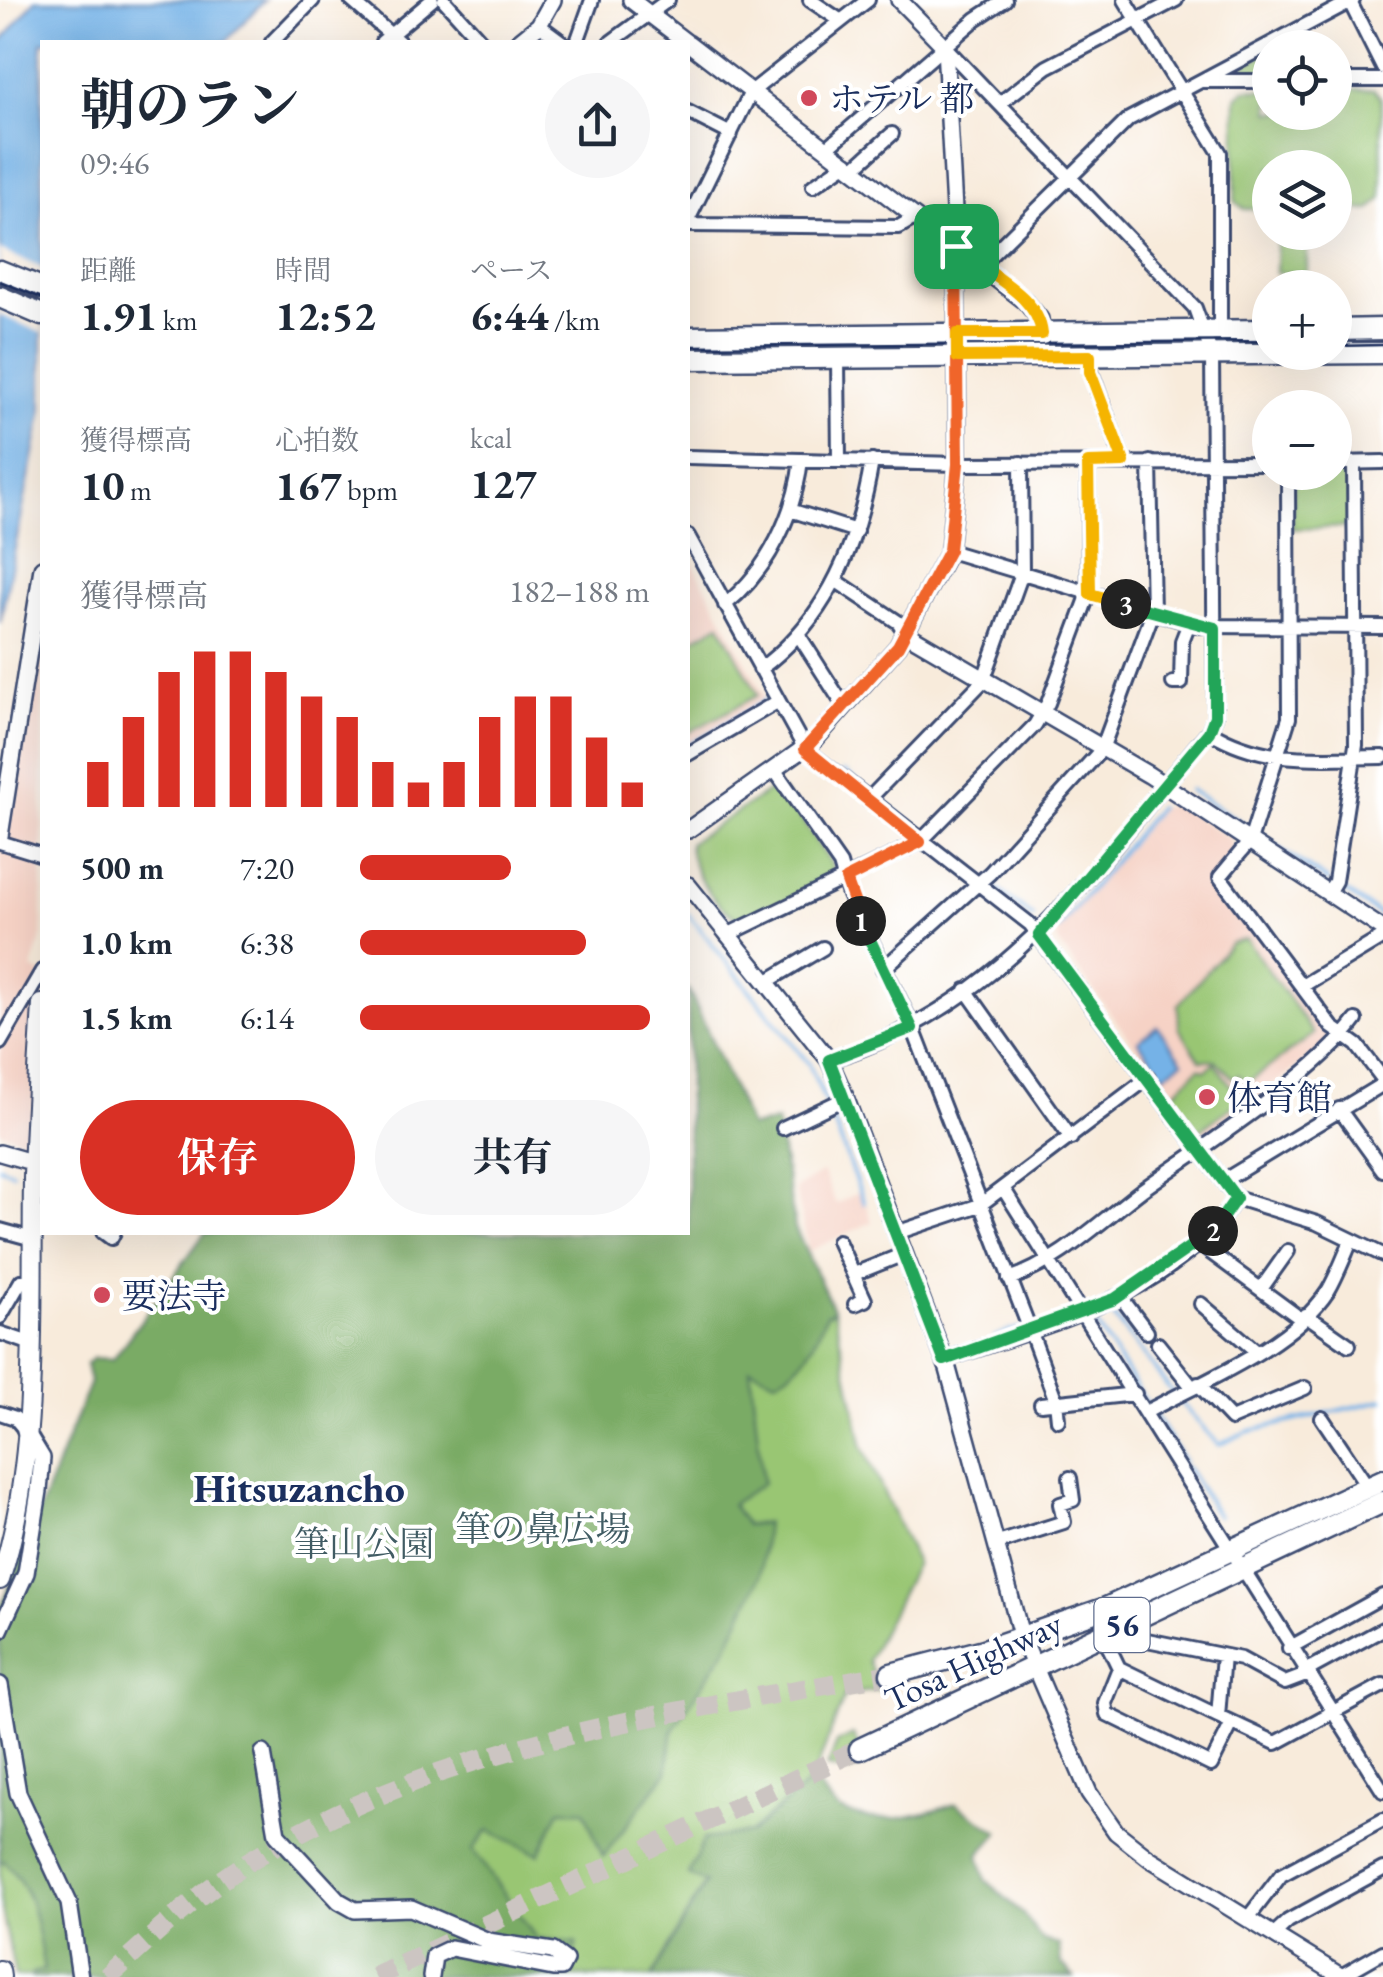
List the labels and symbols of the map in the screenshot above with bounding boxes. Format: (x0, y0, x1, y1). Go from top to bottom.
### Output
place label: ホテル 都 (829, 76, 974, 121)
marker: ホテル 都 (798, 87, 820, 109)
pin (914, 204, 999, 289)
pin: 3 (1101, 579, 1151, 629)
pin: 1 (836, 896, 886, 946)
place label: 体育館 (1227, 1075, 1332, 1120)
marker: 体育館 (1196, 1086, 1218, 1108)
pin: 2 (1188, 1206, 1238, 1256)
place label: 要法寺 (122, 1273, 227, 1318)
marker: 要法寺 (91, 1284, 113, 1306)
district label: Hitsuzancho (193, 1462, 405, 1514)
park label: 筆の鼻広場 (455, 1506, 631, 1551)
park label: 筆山公園 (294, 1521, 434, 1566)
road number: 56 (1094, 1598, 1150, 1652)
street label: Tosa Highway (877, 1600, 1070, 1722)

